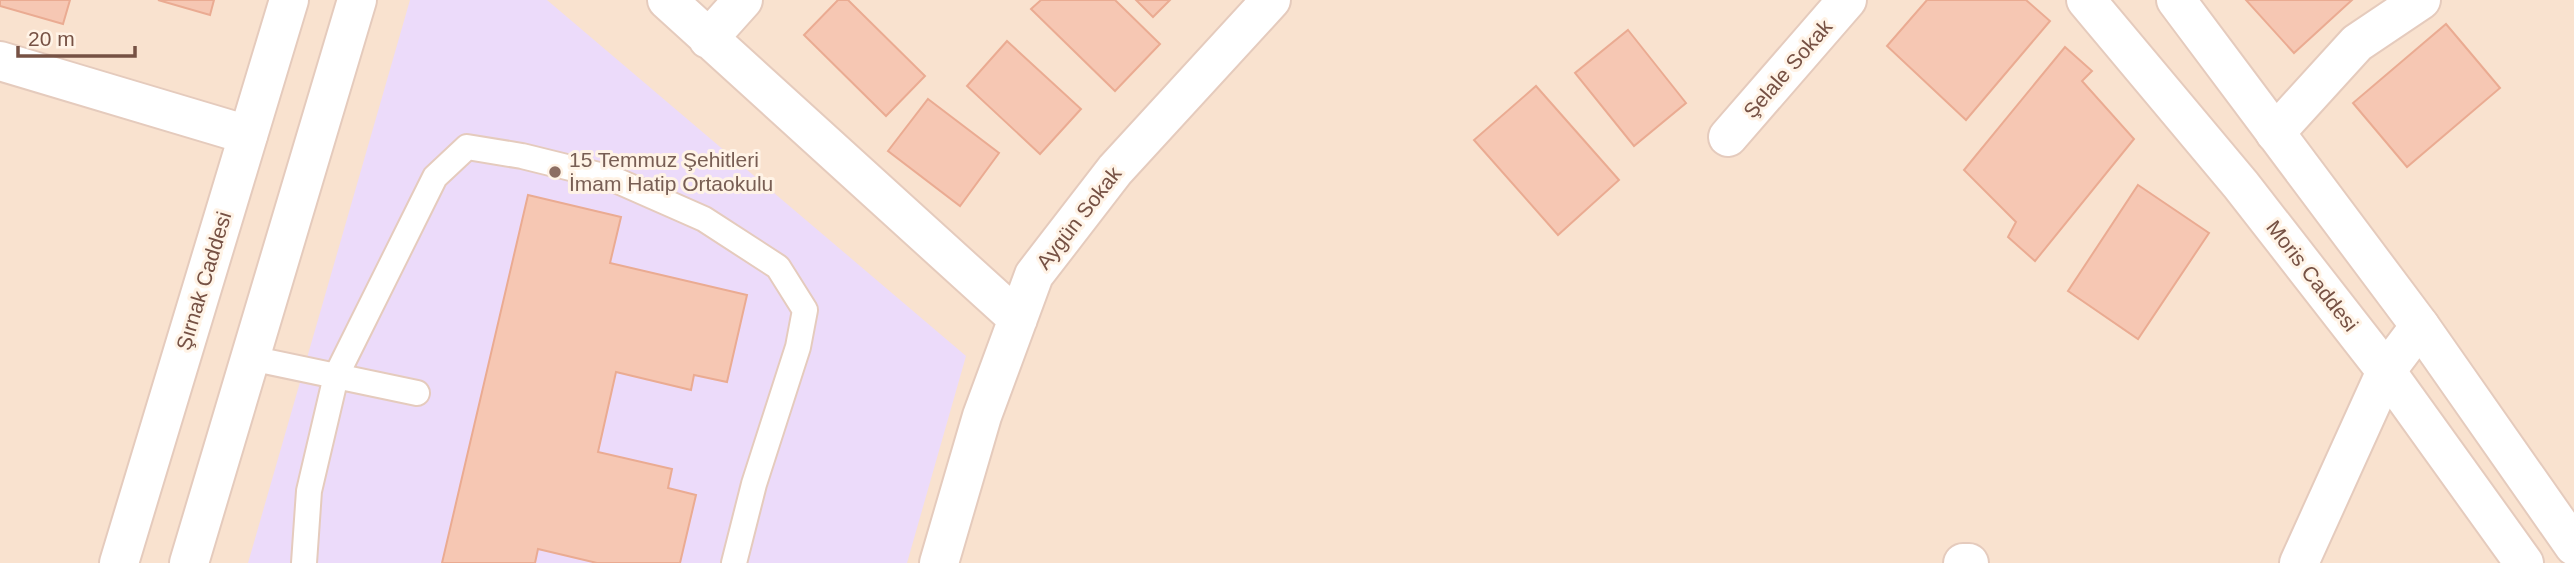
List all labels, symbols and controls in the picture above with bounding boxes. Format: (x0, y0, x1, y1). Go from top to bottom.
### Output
scale bar (18, 14, 135, 58)
street label: Şelale Sokak (1739, 14, 1837, 122)
text: 20 m (28, 27, 75, 50)
place label: 15 Temmuz Şehitleri İmam Hatip Ortaokulu (569, 148, 773, 195)
street label: Aygün Sokak (1032, 162, 1126, 273)
marker: 15 Temmuz Şehitleri İmam Hatip Ortaokulu (547, 164, 563, 180)
street label: Şırnak Caddesi (172, 209, 236, 353)
street label: Moris Caddesi (2262, 216, 2363, 336)

